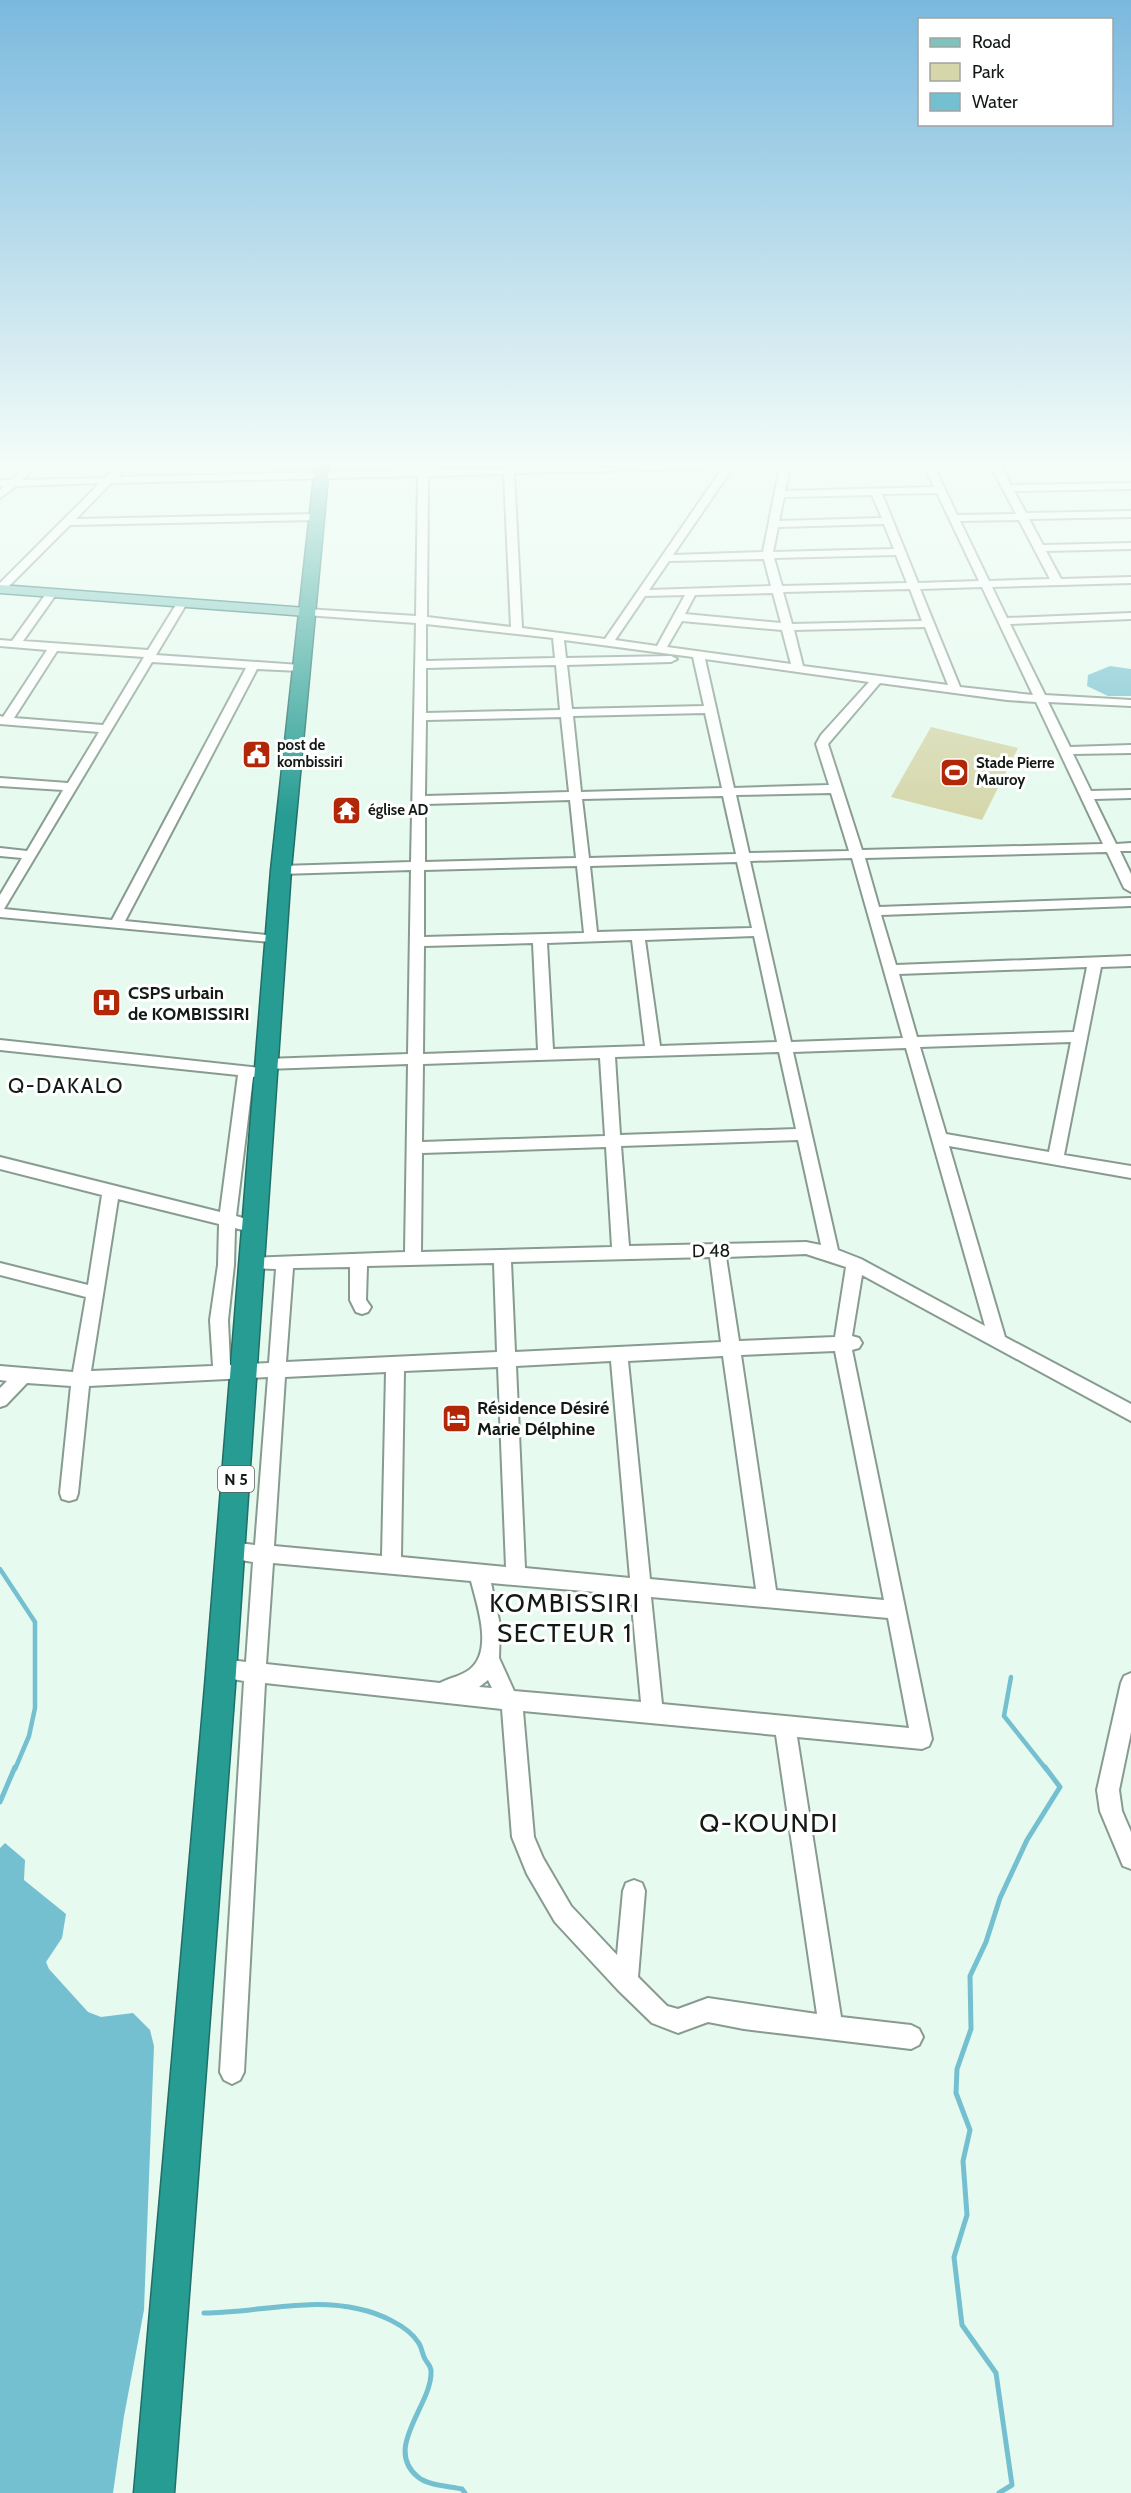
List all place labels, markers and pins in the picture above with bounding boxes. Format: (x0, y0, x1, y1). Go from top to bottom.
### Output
place label: post de kombissiri (277, 736, 343, 771)
public building icon: post de kombissiri (240, 738, 272, 770)
place label: Stade Pierre Mauroy (976, 754, 1055, 789)
sports icon: Stade Pierre Mauroy (939, 756, 971, 788)
temple icon: église AD (331, 794, 363, 826)
place label: église AD (368, 801, 429, 819)
place label: CSPS urbain de KOMBISSIRI (128, 982, 250, 1025)
hospital icon: CSPS urbain de KOMBISSIRI (91, 987, 123, 1019)
place label: Résidence Désiré Marie Délphine (477, 1397, 609, 1440)
hotel icon: Résidence Désiré Marie Délphine (440, 1402, 472, 1434)

